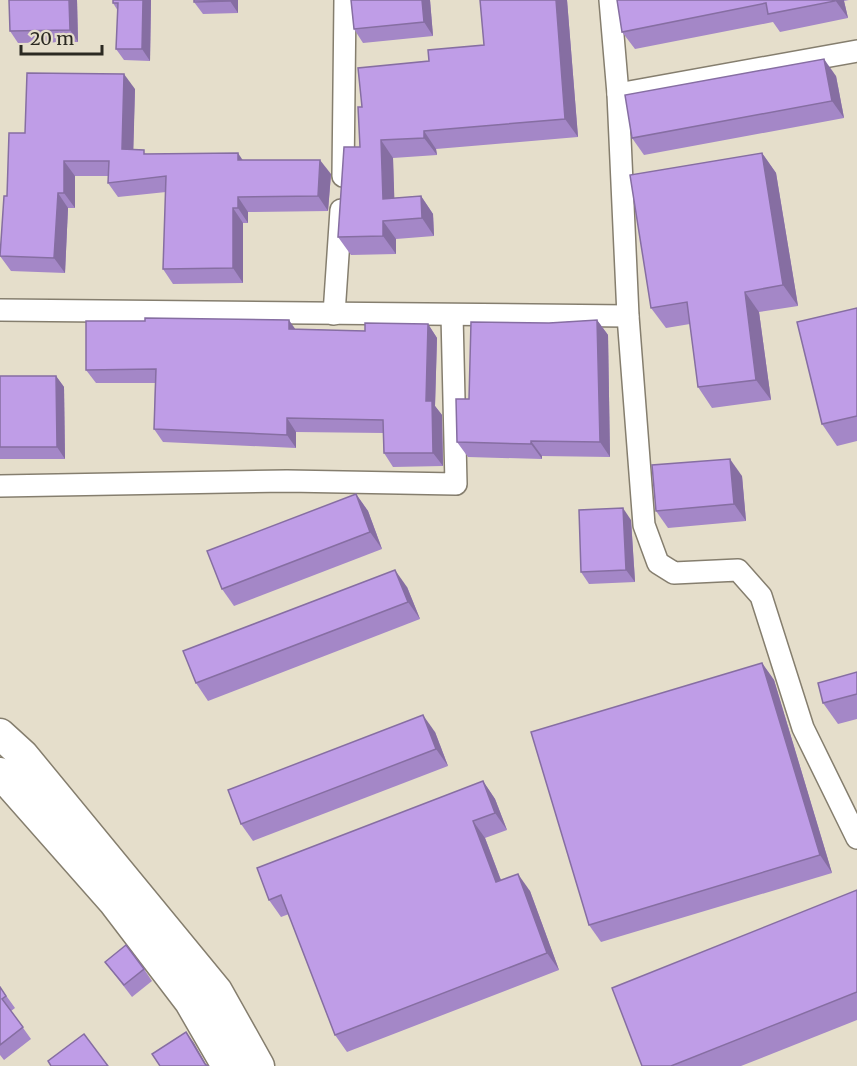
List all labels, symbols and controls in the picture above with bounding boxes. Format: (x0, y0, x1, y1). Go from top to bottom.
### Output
scale bar (21, 18, 102, 56)
text: 20 m (30, 27, 74, 50)

